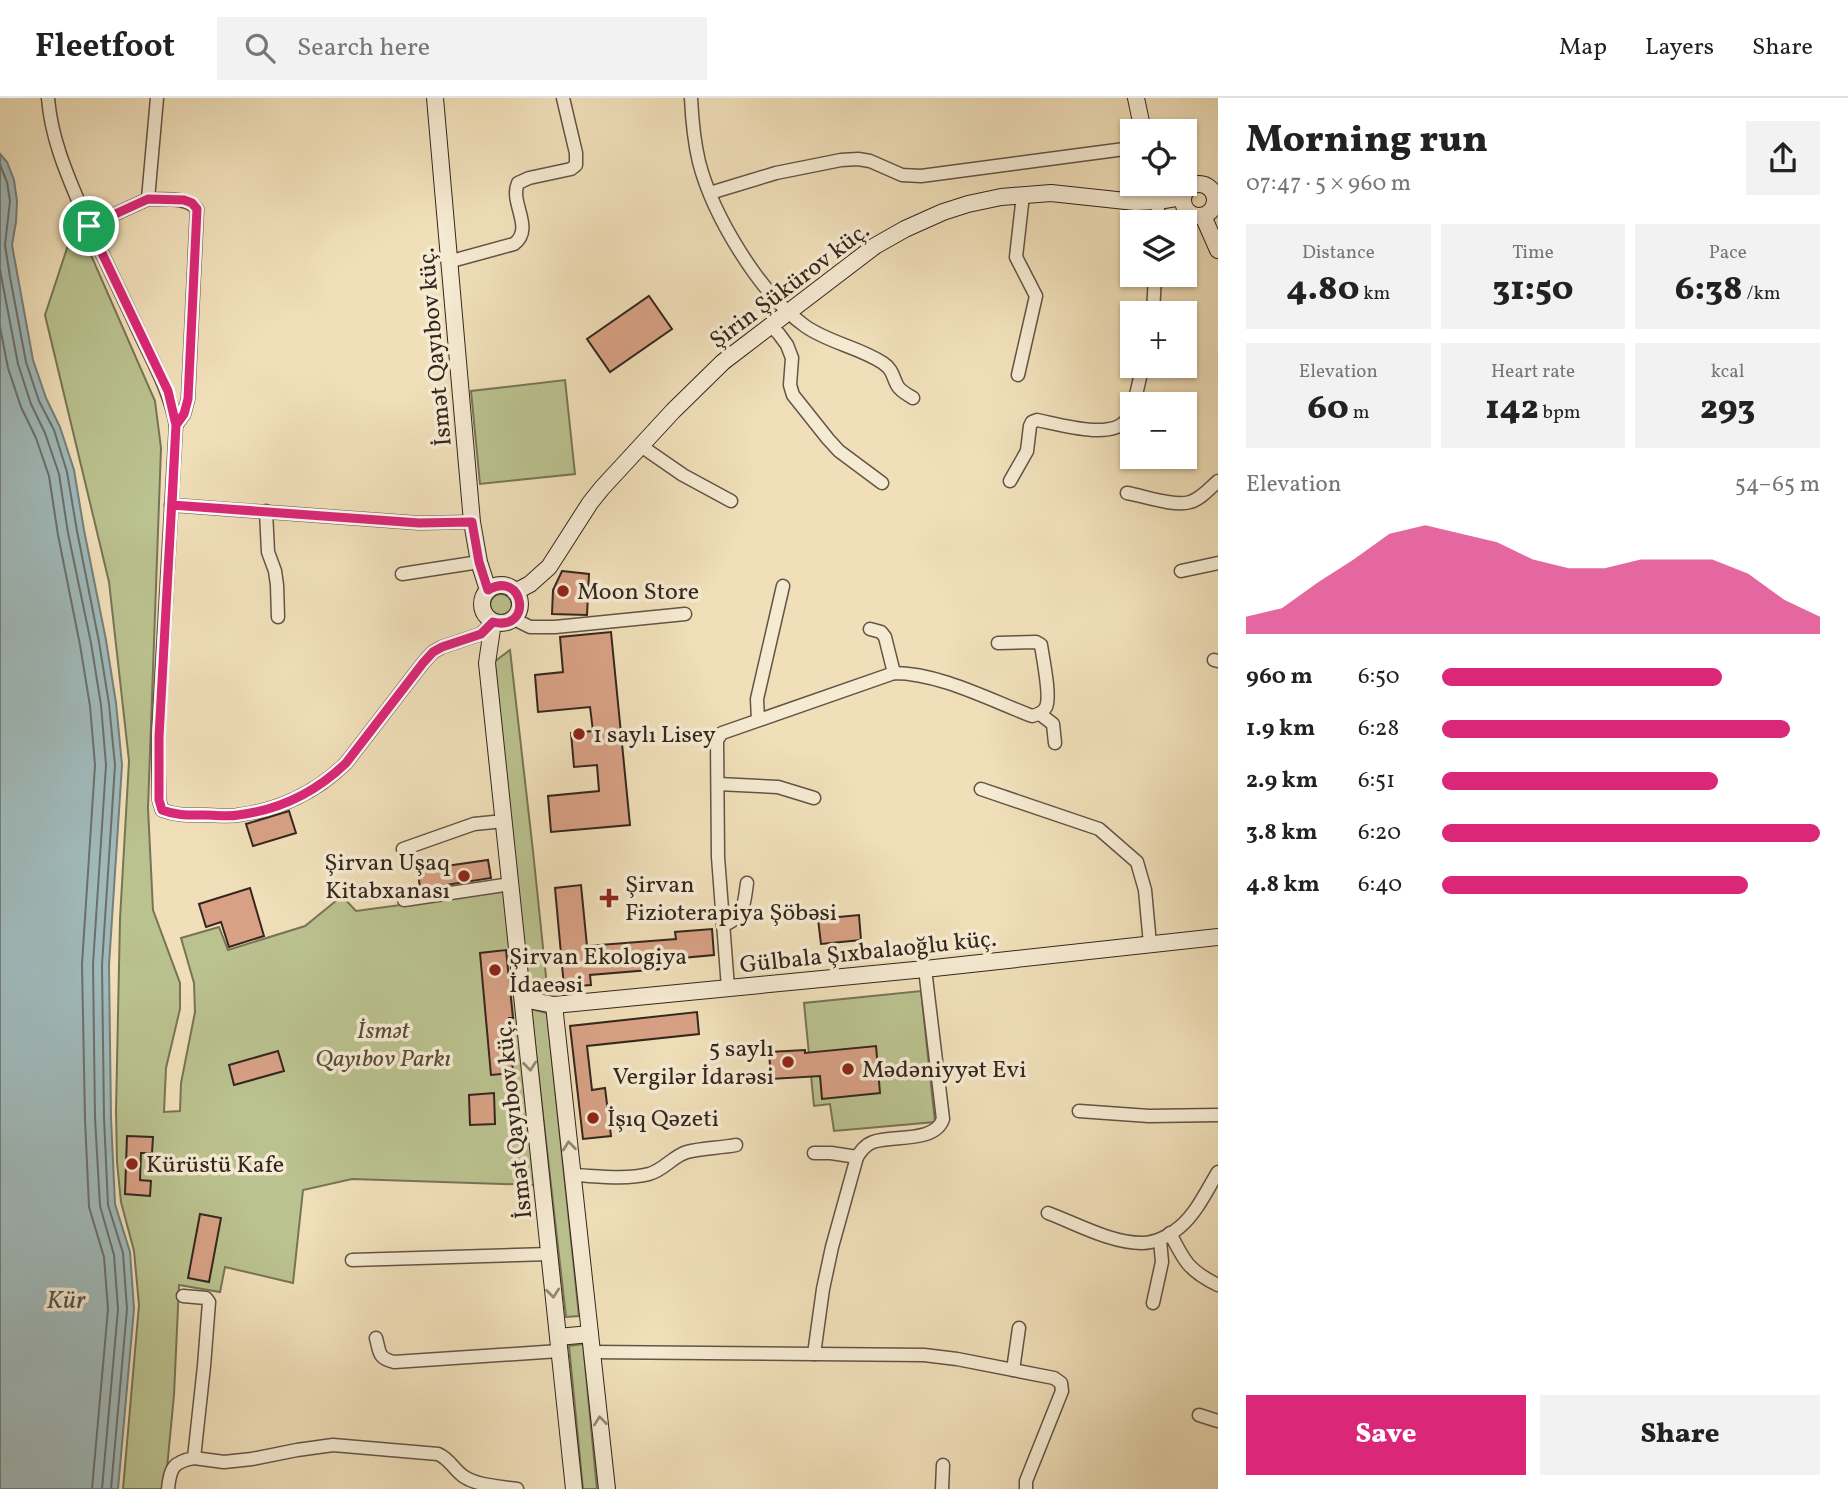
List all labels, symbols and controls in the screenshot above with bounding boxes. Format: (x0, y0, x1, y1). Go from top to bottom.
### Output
search box (217, 17, 707, 80)
text: Fleetfoot (35, 25, 175, 71)
icon: search (241, 29, 279, 67)
text: Search here (297, 30, 430, 66)
text: Map (1559, 31, 1607, 65)
text: Layers (1645, 31, 1714, 65)
text: Share (1752, 31, 1813, 65)
text: Morning run (1246, 115, 1488, 168)
map controls (1120, 119, 1197, 469)
button: locate (1120, 119, 1197, 196)
button: share (1746, 121, 1820, 195)
text: 07:47 · 5 × 960 m (1246, 168, 1411, 200)
pin (59, 196, 119, 256)
icon: arrive (70, 207, 108, 245)
button: layers (1120, 210, 1197, 287)
street label: Şirin Şükürov küç. (703, 215, 877, 358)
text: Distance (1302, 240, 1375, 266)
text: Time (1512, 240, 1554, 266)
text: Pace (1709, 240, 1747, 266)
street label: İsmət Qayıbov küç. (410, 246, 462, 447)
text: 4.80 (1286, 266, 1359, 314)
text: 31:50 (1492, 266, 1574, 314)
text: 6:38 (1675, 266, 1743, 314)
text: km (1359, 281, 1390, 307)
text: /km (1743, 281, 1781, 307)
button: + (1120, 301, 1197, 378)
text: Elevation (1299, 359, 1378, 385)
text: Heart rate (1491, 359, 1575, 385)
text: kcal (1711, 359, 1745, 385)
text: 60 (1307, 385, 1349, 433)
text: 142 (1485, 385, 1539, 433)
text: 293 (1700, 385, 1755, 433)
button: − (1120, 392, 1197, 469)
text: m (1349, 400, 1369, 426)
text: bpm (1539, 400, 1581, 426)
text: Elevation (1246, 469, 1342, 501)
text: 54–65 m (1735, 469, 1820, 501)
place label: Moon Store (577, 576, 699, 610)
marker: Moon Store (555, 583, 571, 599)
text: 960 m (1246, 661, 1313, 693)
text: 6:50 (1358, 661, 1400, 693)
text: 1.9 km (1246, 713, 1315, 745)
text: 6:28 (1358, 713, 1399, 745)
place label: 1 saylı Lisey (593, 719, 716, 753)
marker: 1 saylı Lisey (571, 726, 587, 742)
text: 2.9 km (1246, 765, 1318, 797)
text: 6:51 (1358, 765, 1395, 797)
text: 3.8 km (1246, 817, 1318, 849)
text: 6:20 (1358, 817, 1401, 849)
place label: Şirvan Uşaq Kitabxanası (324, 847, 450, 909)
marker: Şirvan Uşaq Kitabxanası (456, 868, 472, 884)
place label: Şirvan Fizioterapiya Şöbəsi (625, 869, 837, 931)
text: 4.8 km (1246, 869, 1320, 901)
text: 6:40 (1358, 869, 1402, 901)
marker: Şirvan Fizioterapiya Şöbəsi (599, 888, 619, 908)
street label: Gülbala Şıxbalaoğlu küç. (738, 923, 998, 983)
place label: Şirvan Ekologiya İdaeəsi (509, 941, 687, 1003)
marker: Şirvan Ekologiya İdaeəsi (487, 962, 503, 978)
park label: İsmət Qayıbov Parkı (315, 1015, 451, 1077)
street label: İsmət Qayıbov küç. (488, 1019, 542, 1221)
place label: 5 saylı Vergilər İdarəsi (613, 1033, 774, 1095)
marker: 5 saylı Vergilər İdarəsi (780, 1054, 796, 1070)
place label: Mədəniyyət Evi (862, 1054, 1026, 1088)
one-way arrow (522, 1061, 537, 1072)
marker: Mədəniyyət Evi (840, 1061, 856, 1077)
place label: İşıq Qəzeti (607, 1103, 719, 1137)
marker: İşıq Qəzeti (585, 1110, 601, 1126)
one-way arrow (562, 1140, 577, 1152)
place label: Kürüstü Kafe (146, 1149, 284, 1183)
marker: Kürüstü Kafe (124, 1156, 140, 1172)
water label: Kür (46, 1283, 86, 1319)
one-way arrow (545, 1288, 560, 1299)
button: Save (1246, 1395, 1526, 1475)
button: Share (1540, 1395, 1820, 1475)
one-way arrow (592, 1415, 607, 1427)

